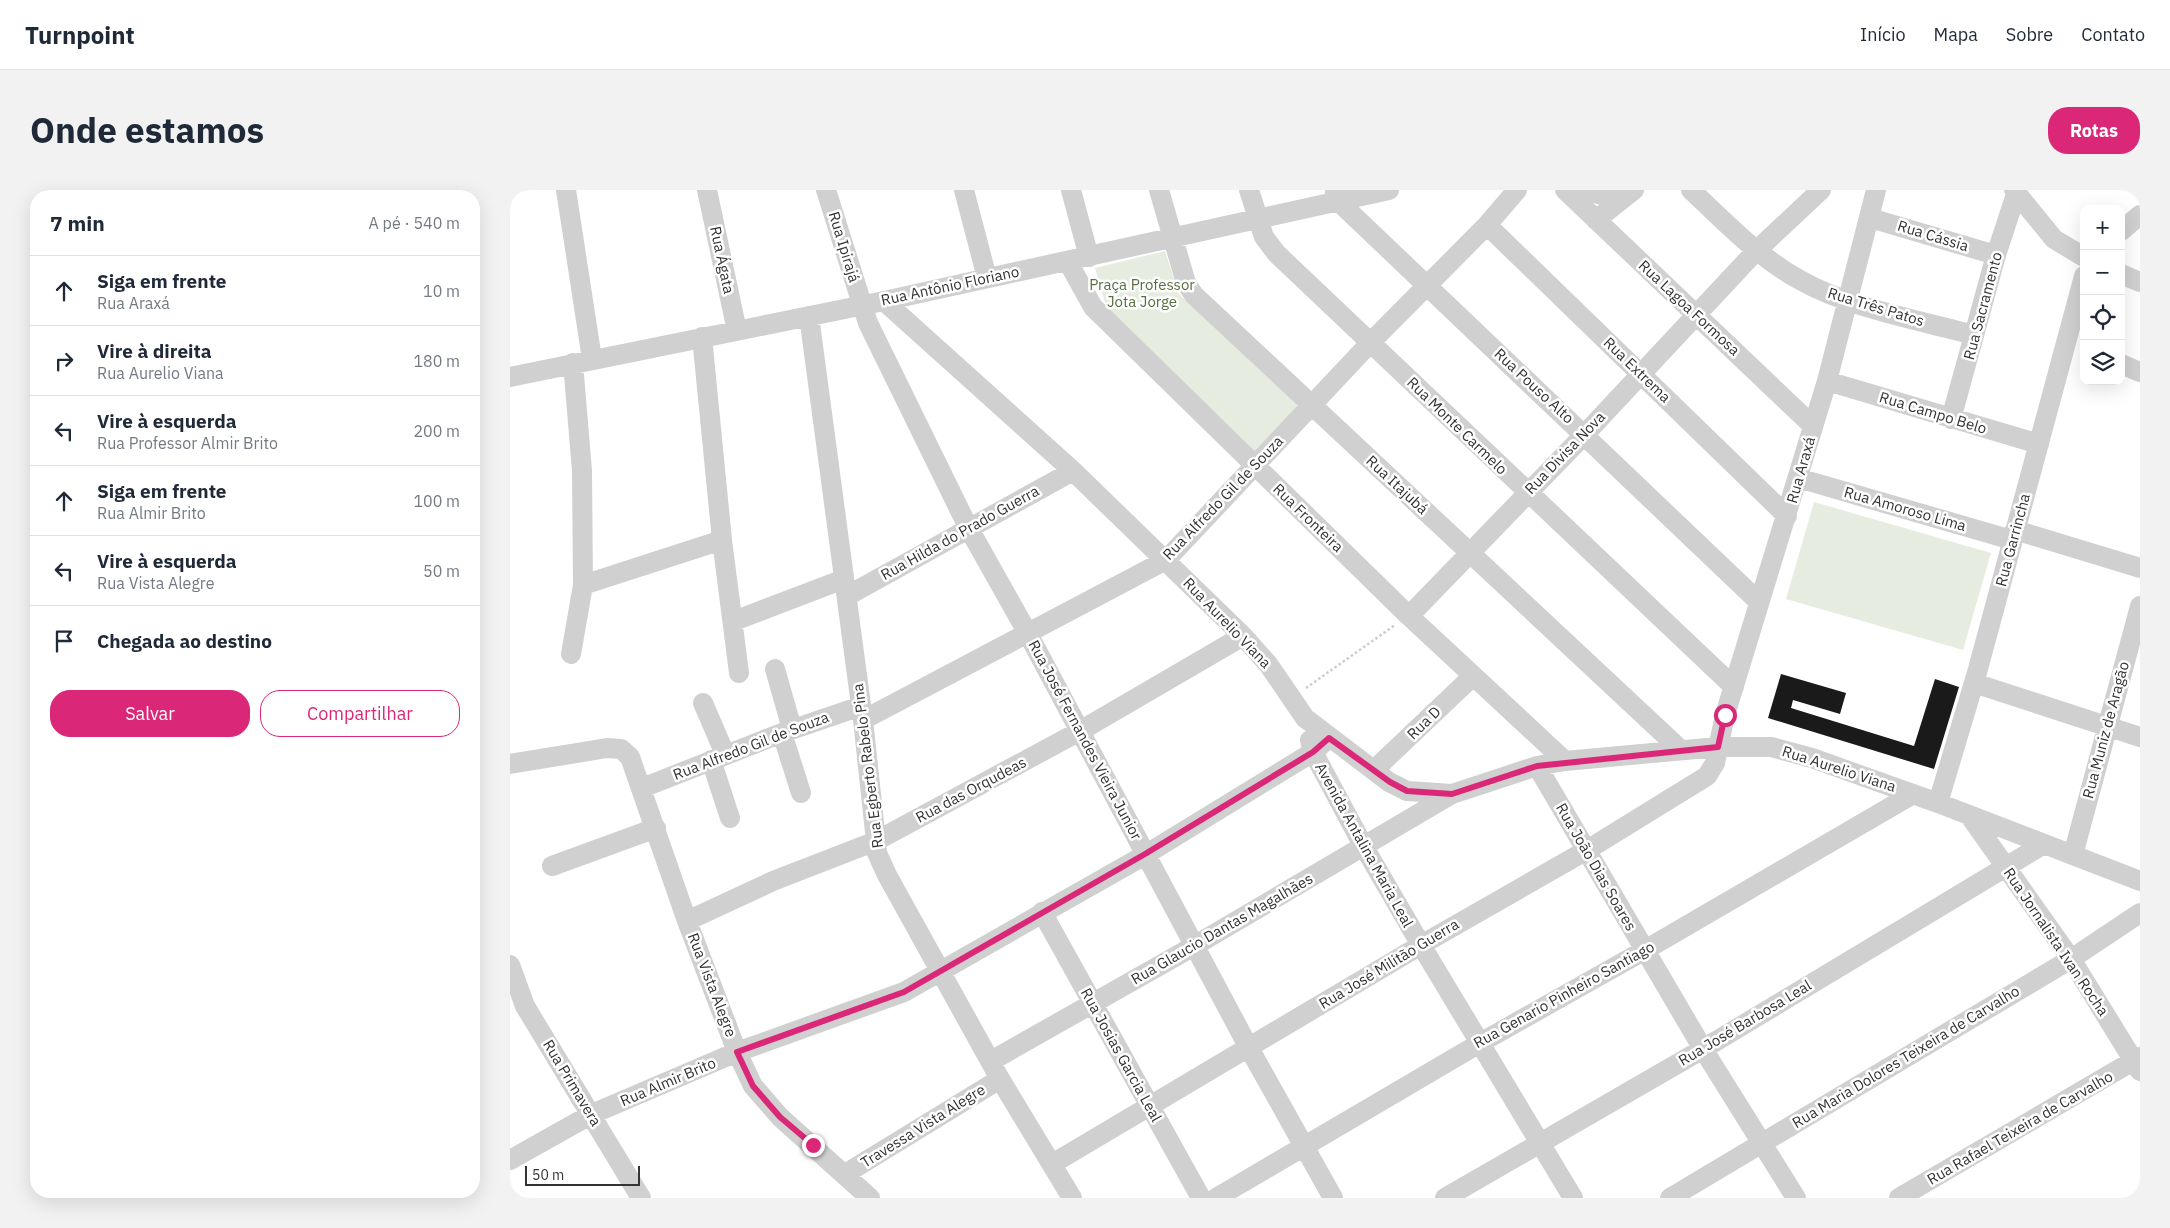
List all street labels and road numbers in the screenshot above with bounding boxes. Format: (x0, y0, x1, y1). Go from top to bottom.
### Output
street label: Rua Ipirajá (825, 209, 864, 285)
street label: Rua Cássia (1895, 216, 1971, 255)
street label: Rua Ágata (706, 224, 739, 295)
street label: Rua Sacramento (1959, 250, 2006, 362)
street label: Rua Lagoa Formosa (1635, 256, 1744, 359)
street label: Rua Antônio Floriano (879, 262, 1021, 309)
street label: Rua Três Patos (1826, 283, 1927, 330)
street label: Rua Extrema (1600, 333, 1675, 406)
street label: Rua Pouso Alto (1491, 344, 1578, 427)
street label: Rua Monte Carmelo (1403, 373, 1512, 478)
street label: Rua Campo Belo (1877, 387, 1989, 438)
street label: Rua Divisa Nova (1520, 407, 1609, 498)
street label: Rua Alfredo Gil de Souza (1158, 432, 1287, 564)
street label: Rua Araxá (1782, 434, 1819, 505)
street label: Rua Itajubá (1362, 451, 1432, 518)
street label: Rua Fronteira (1269, 479, 1348, 556)
street label: Rua Hilda do Prado Guerra (877, 481, 1042, 584)
street label: Rua Amoroso Lima (1842, 482, 1968, 535)
street label: Rua Garrincha (1991, 491, 2034, 588)
street label: Rua Aurelio Viana (1179, 573, 1275, 672)
street label: Rua José Fernandes Vieira Junior (1025, 637, 1147, 843)
street label: Rua Muniz de Aragão (2078, 659, 2133, 800)
street label: Rua Egberto Rabelo Pina (848, 683, 887, 849)
street label: Rua D (1403, 702, 1445, 743)
street label: Rua Alfredo Gil de Souza (670, 707, 831, 784)
street label: Rua Aurelio Viana (1780, 741, 1899, 796)
street label: Rua das Orqudeas (912, 752, 1029, 827)
street label: Avenida Antalina Maria Leal (1311, 759, 1418, 930)
street label: Rua João Dias Soares (1552, 799, 1641, 934)
street label: Rua Jornalista Ivan Rocha (2000, 864, 2113, 1019)
street label: Rua Glaucio Dantas Magalhães (1127, 869, 1316, 989)
street label: Rua José Militão Guerra (1315, 914, 1462, 1013)
street label: Rua Vista Alegre (684, 930, 741, 1040)
street label: Rua Genario Pinheiro Santiago (1470, 937, 1657, 1052)
street label: Rua José Barbosa Leal (1675, 975, 1815, 1070)
street label: Rua Maria Dolores Teixeira de Carvalho (1789, 981, 2023, 1132)
street label: Rua Josias Garcia Leal (1077, 985, 1166, 1125)
street label: Rua Primavera (539, 1036, 606, 1130)
street label: Rua Almir Brito (617, 1053, 718, 1110)
street label: Rua Rafael Teixeira de Carvalho (1923, 1066, 2116, 1189)
street label: Travessa Vista Alegre (857, 1080, 989, 1172)

